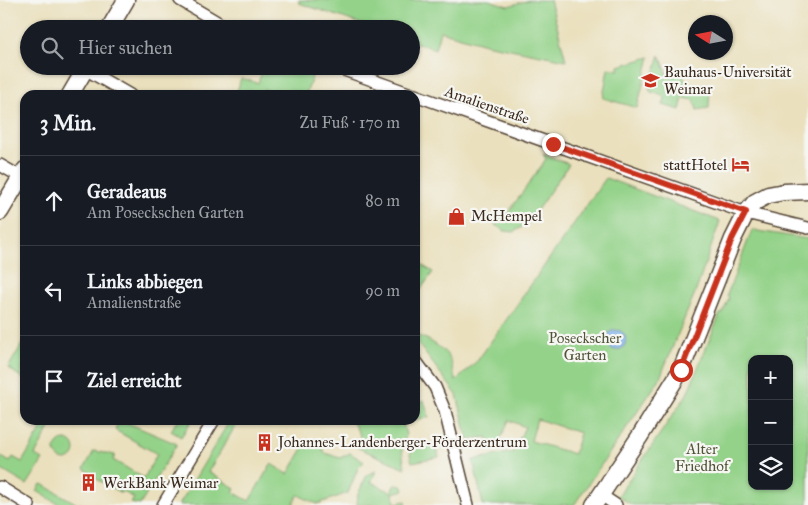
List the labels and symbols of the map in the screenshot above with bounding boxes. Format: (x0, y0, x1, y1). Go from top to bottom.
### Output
north arrow (688, 15, 733, 60)
place label: Bauhaus-Universität Weimar (664, 63, 792, 98)
school or university icon: Bauhaus-Universität Weimar (640, 71, 660, 91)
street label: Amalienstraße (441, 82, 532, 128)
route end (542, 133, 565, 156)
hotel icon: stattHotel (731, 155, 751, 175)
place label: stattHotel (663, 156, 728, 174)
shop icon: McHempel (447, 206, 467, 226)
place label: McHempel (471, 207, 543, 225)
park label: Poseckscher Garten (549, 329, 622, 364)
route start (670, 359, 693, 382)
building icon: Johannes-Landenberger-Förderzentrum (254, 432, 274, 452)
place label: Johannes-Landenberger-Förderzentrum (276, 433, 527, 452)
park label: Alter Friedhof (675, 440, 732, 475)
building icon: WerkBank Weimar (79, 473, 99, 493)
place label: WerkBank Weimar (103, 474, 219, 492)

